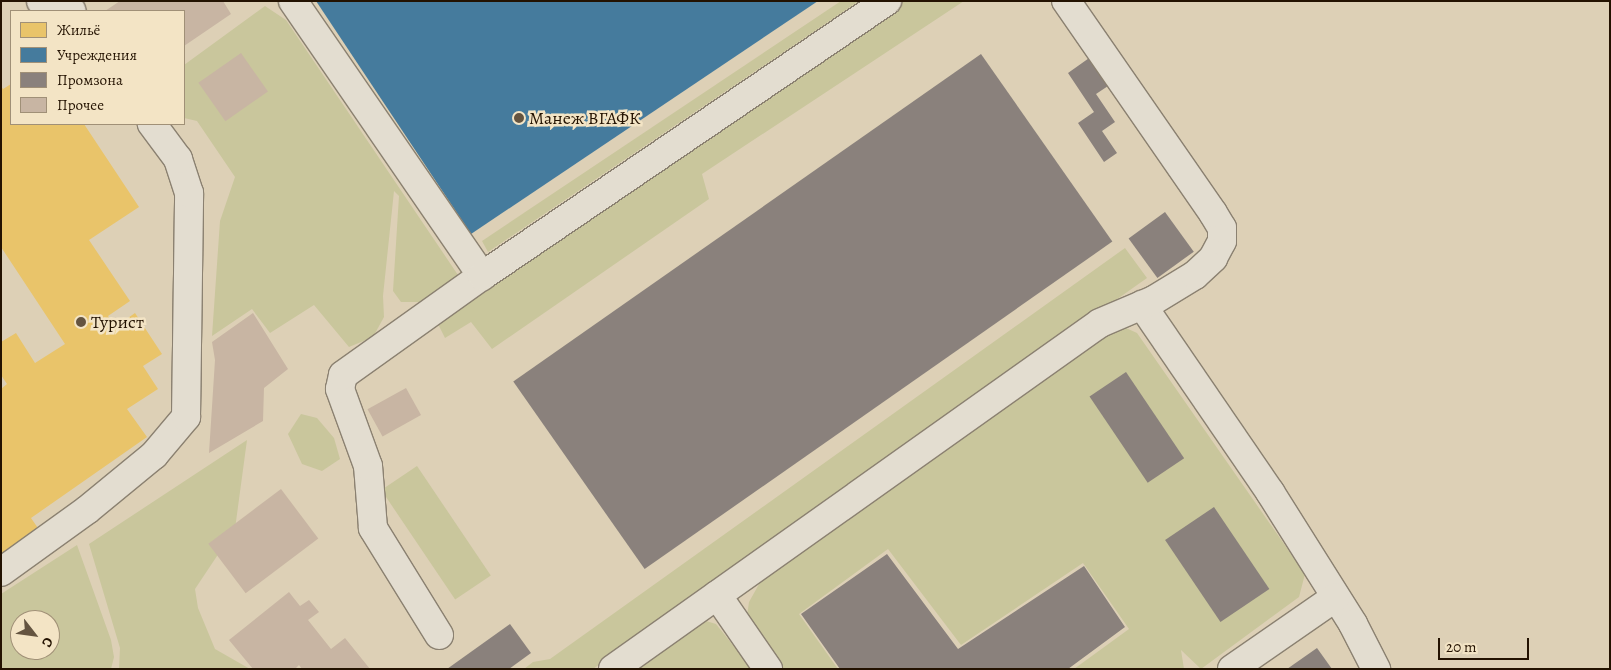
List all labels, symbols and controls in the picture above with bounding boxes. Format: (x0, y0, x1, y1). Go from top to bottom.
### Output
legend (10, 10, 185, 125)
text: Жильё (57, 20, 100, 40)
text: Учреждения (57, 45, 137, 65)
text: Промзона (57, 70, 123, 90)
text: Прочее (57, 95, 104, 115)
place label: Манеж ВГАФК (529, 107, 640, 129)
marker: Манеж ВГАФК (513, 112, 525, 124)
place label: Турист (91, 311, 144, 333)
marker: Турист (75, 316, 87, 328)
north arrow (10, 610, 60, 660)
scale bar (1441, 628, 1532, 660)
text: С (37, 634, 58, 651)
text: 20 m (1446, 637, 1477, 657)

